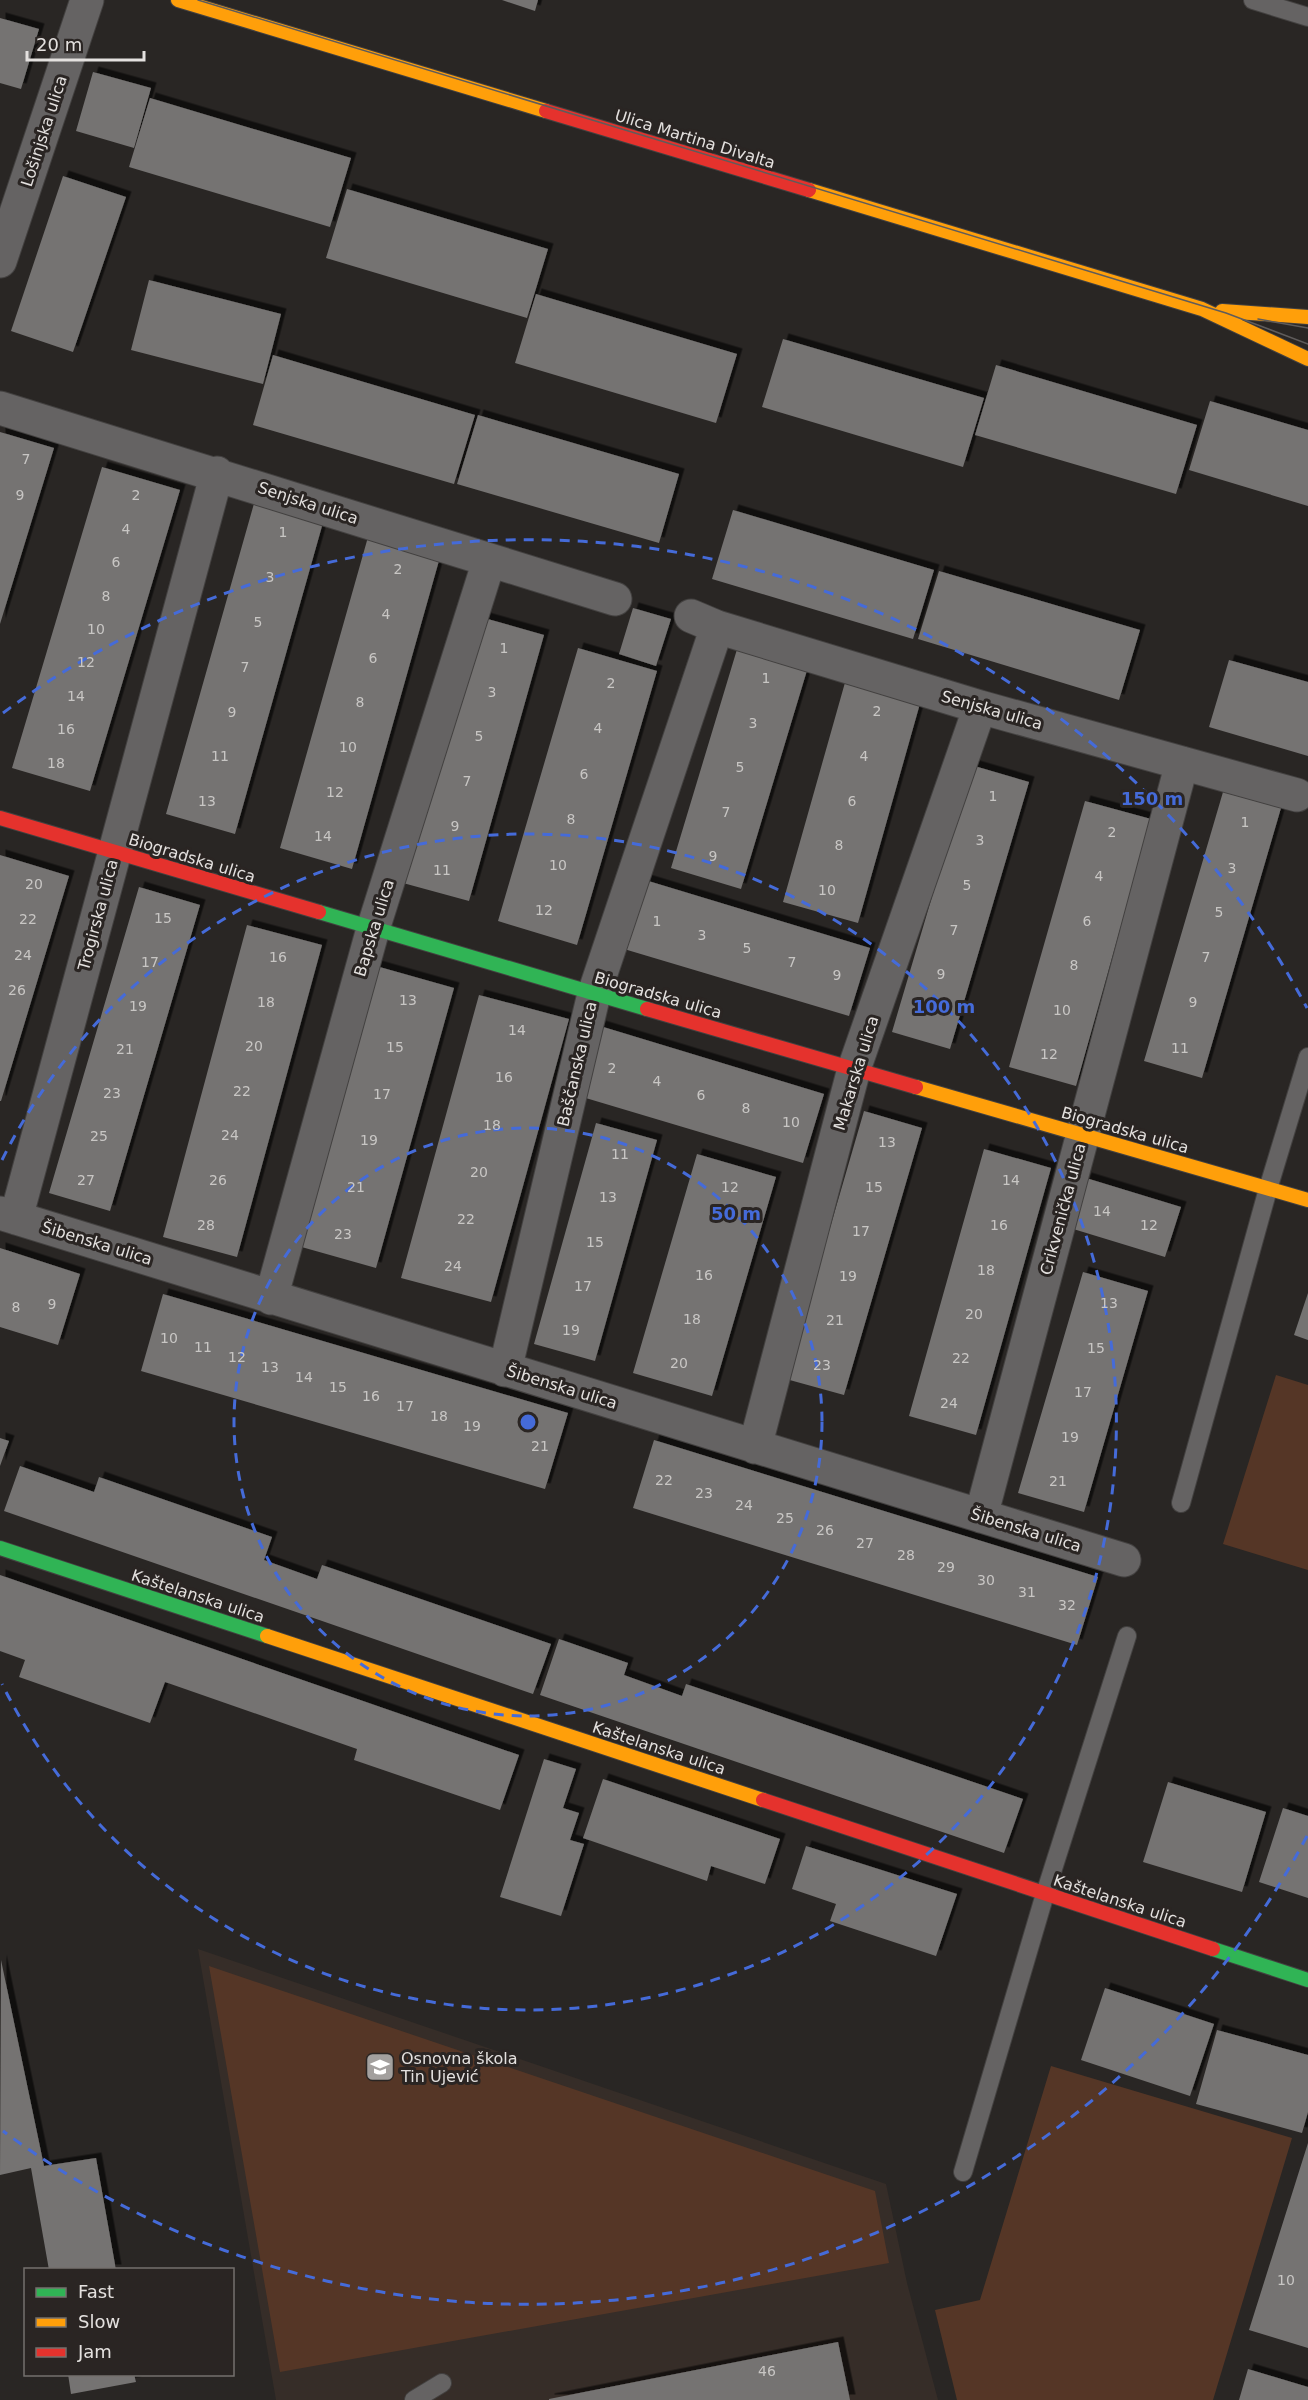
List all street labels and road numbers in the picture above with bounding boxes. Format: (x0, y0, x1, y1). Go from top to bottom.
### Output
street label: Lošinjska ulica (17, 73, 71, 189)
street label: Ulica Martina Divalta (612, 106, 778, 172)
street label: Senjska ulica (255, 478, 361, 528)
street label: Senjska ulica (939, 686, 1045, 734)
street label: Biogradska ulica (126, 830, 258, 886)
street label: Trogirska ulica (74, 857, 122, 974)
street label: Bapska ulica (350, 877, 398, 979)
street label: Biogradska ulica (592, 968, 724, 1022)
street label: Baščanska ulica (553, 1000, 601, 1128)
street label: Makarska ulica (830, 1013, 882, 1133)
street label: Biogradska ulica (1059, 1103, 1191, 1157)
street label: Crikvenička ulica (1036, 1141, 1090, 1277)
street label: Šibenska ulica (39, 1217, 155, 1269)
street label: Šibenska ulica (504, 1361, 620, 1413)
street label: Šibenska ulica (968, 1504, 1084, 1556)
street label: Kaštelanska ulica (129, 1566, 267, 1626)
street label: Kaštelanska ulica (590, 1718, 728, 1778)
street label: Kaštelanska ulica (1051, 1871, 1189, 1931)

